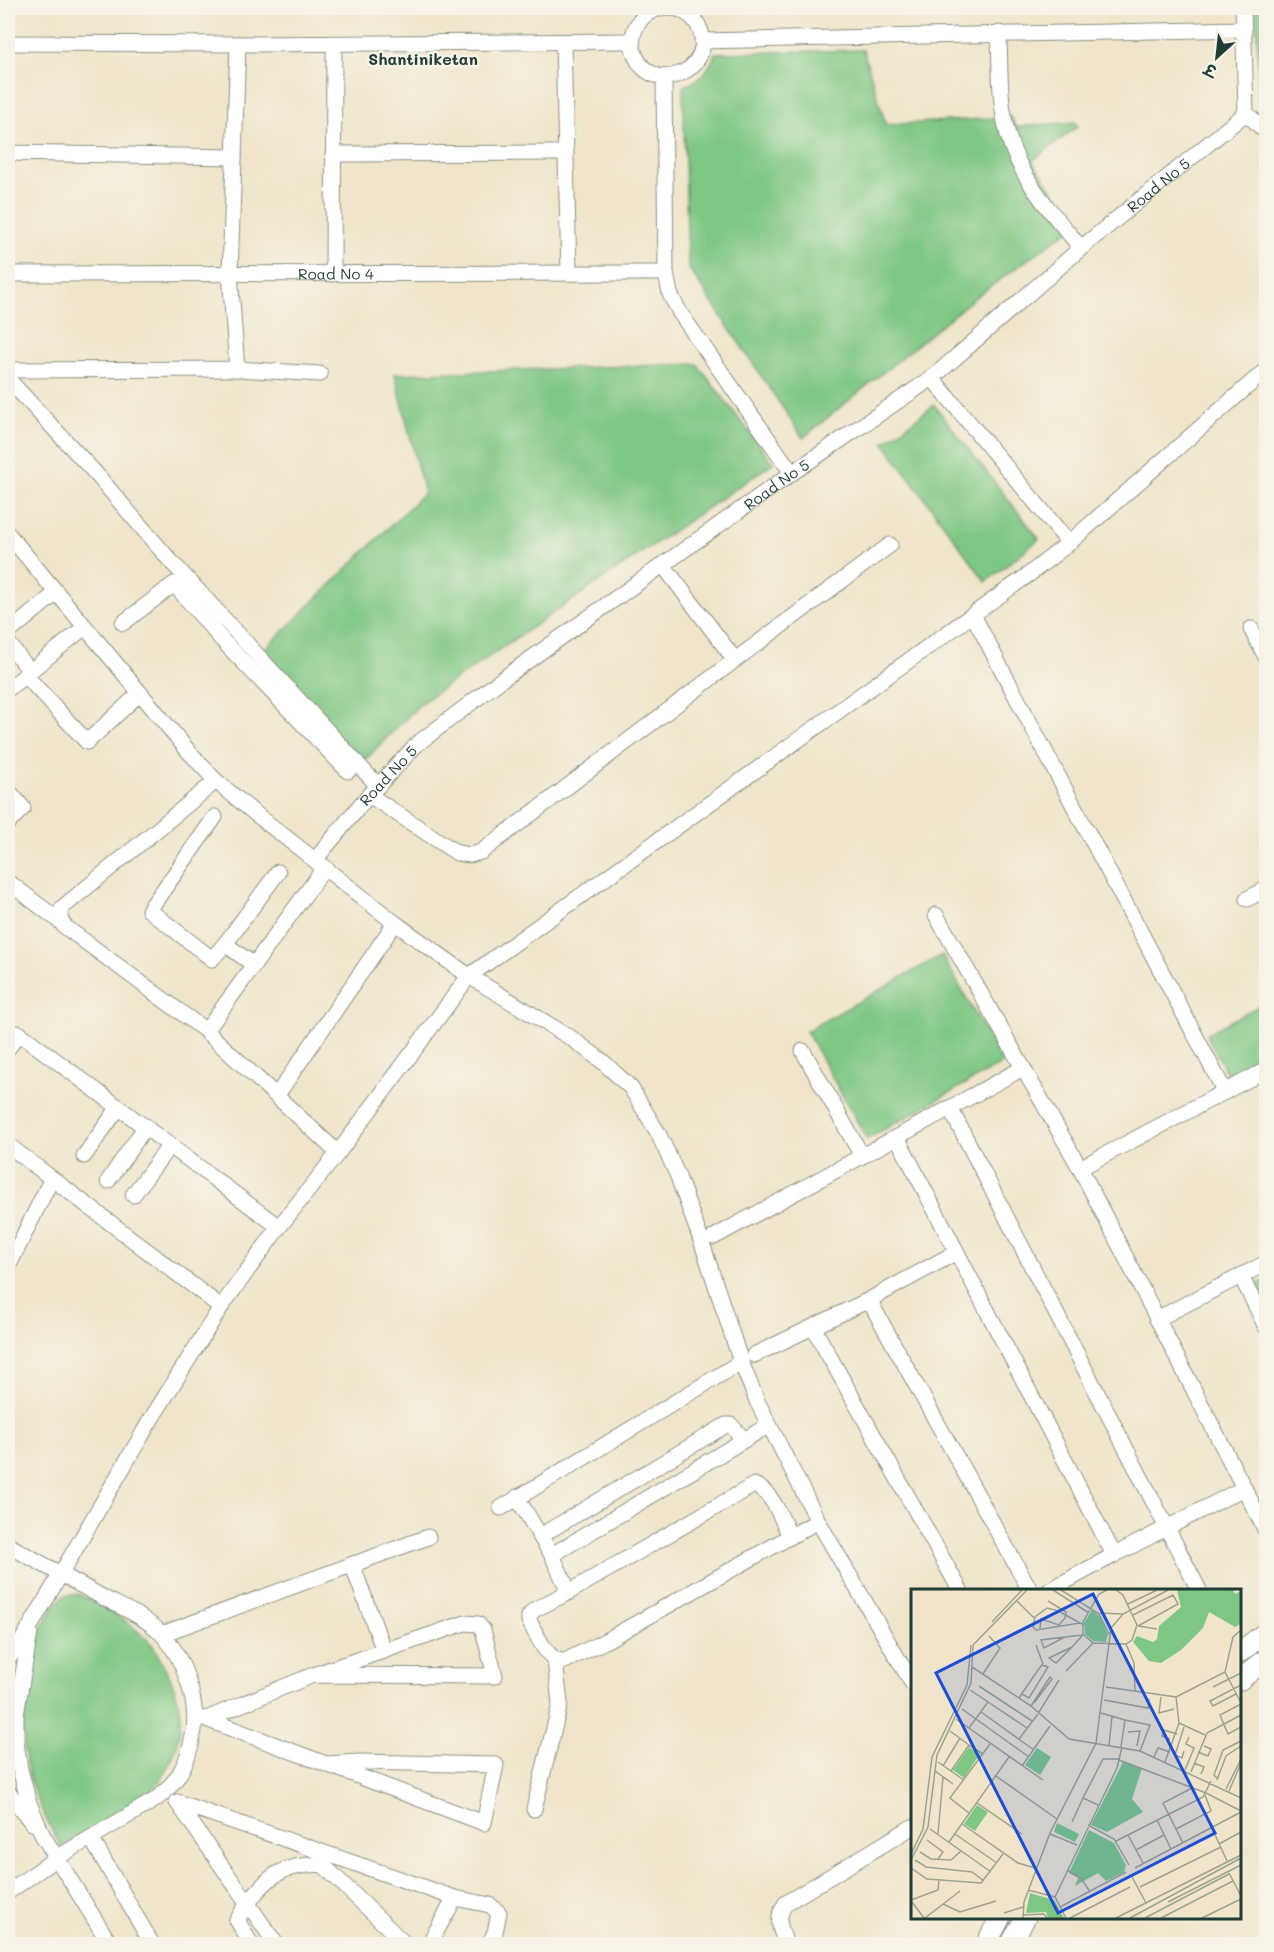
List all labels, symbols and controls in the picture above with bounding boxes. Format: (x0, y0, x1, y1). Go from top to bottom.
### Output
north arrow (1187, 27, 1247, 87)
district label: Shantiniketan (368, 48, 478, 69)
text: उ (1199, 58, 1221, 83)
street label: Road No 5 (1123, 153, 1194, 217)
street label: Road No 4 (298, 263, 374, 284)
street label: Road No 5 (740, 454, 813, 514)
street label: Road No 5 (355, 741, 421, 810)
inset map (911, 1589, 1241, 1919)

